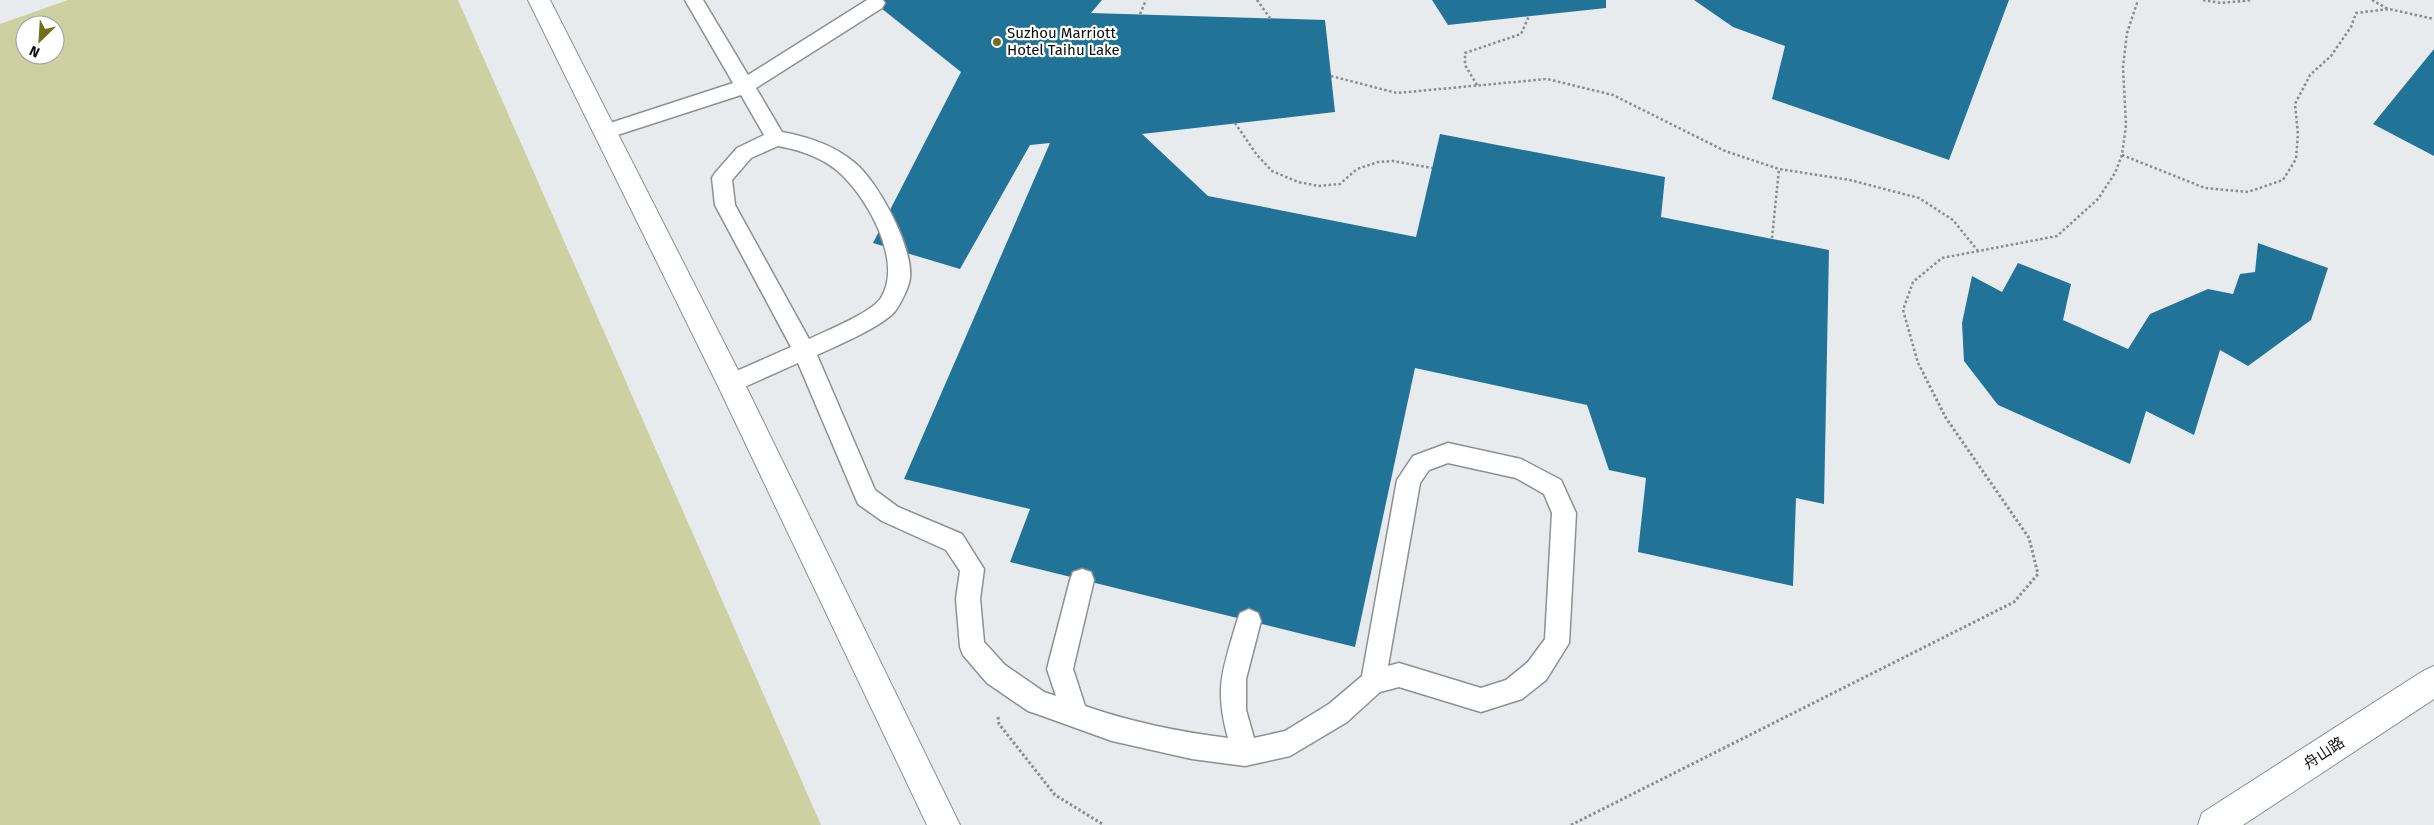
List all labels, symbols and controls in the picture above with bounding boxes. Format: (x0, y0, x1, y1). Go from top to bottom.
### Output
north arrow (15, 15, 65, 65)
place label: Suzhou Marriott Hotel Taihu Lake (1007, 24, 1120, 59)
marker: Suzhou Marriott Hotel Taihu Lake (991, 36, 1003, 48)
text: N (27, 42, 43, 61)
street label: 舟山路 (2300, 733, 2348, 773)

